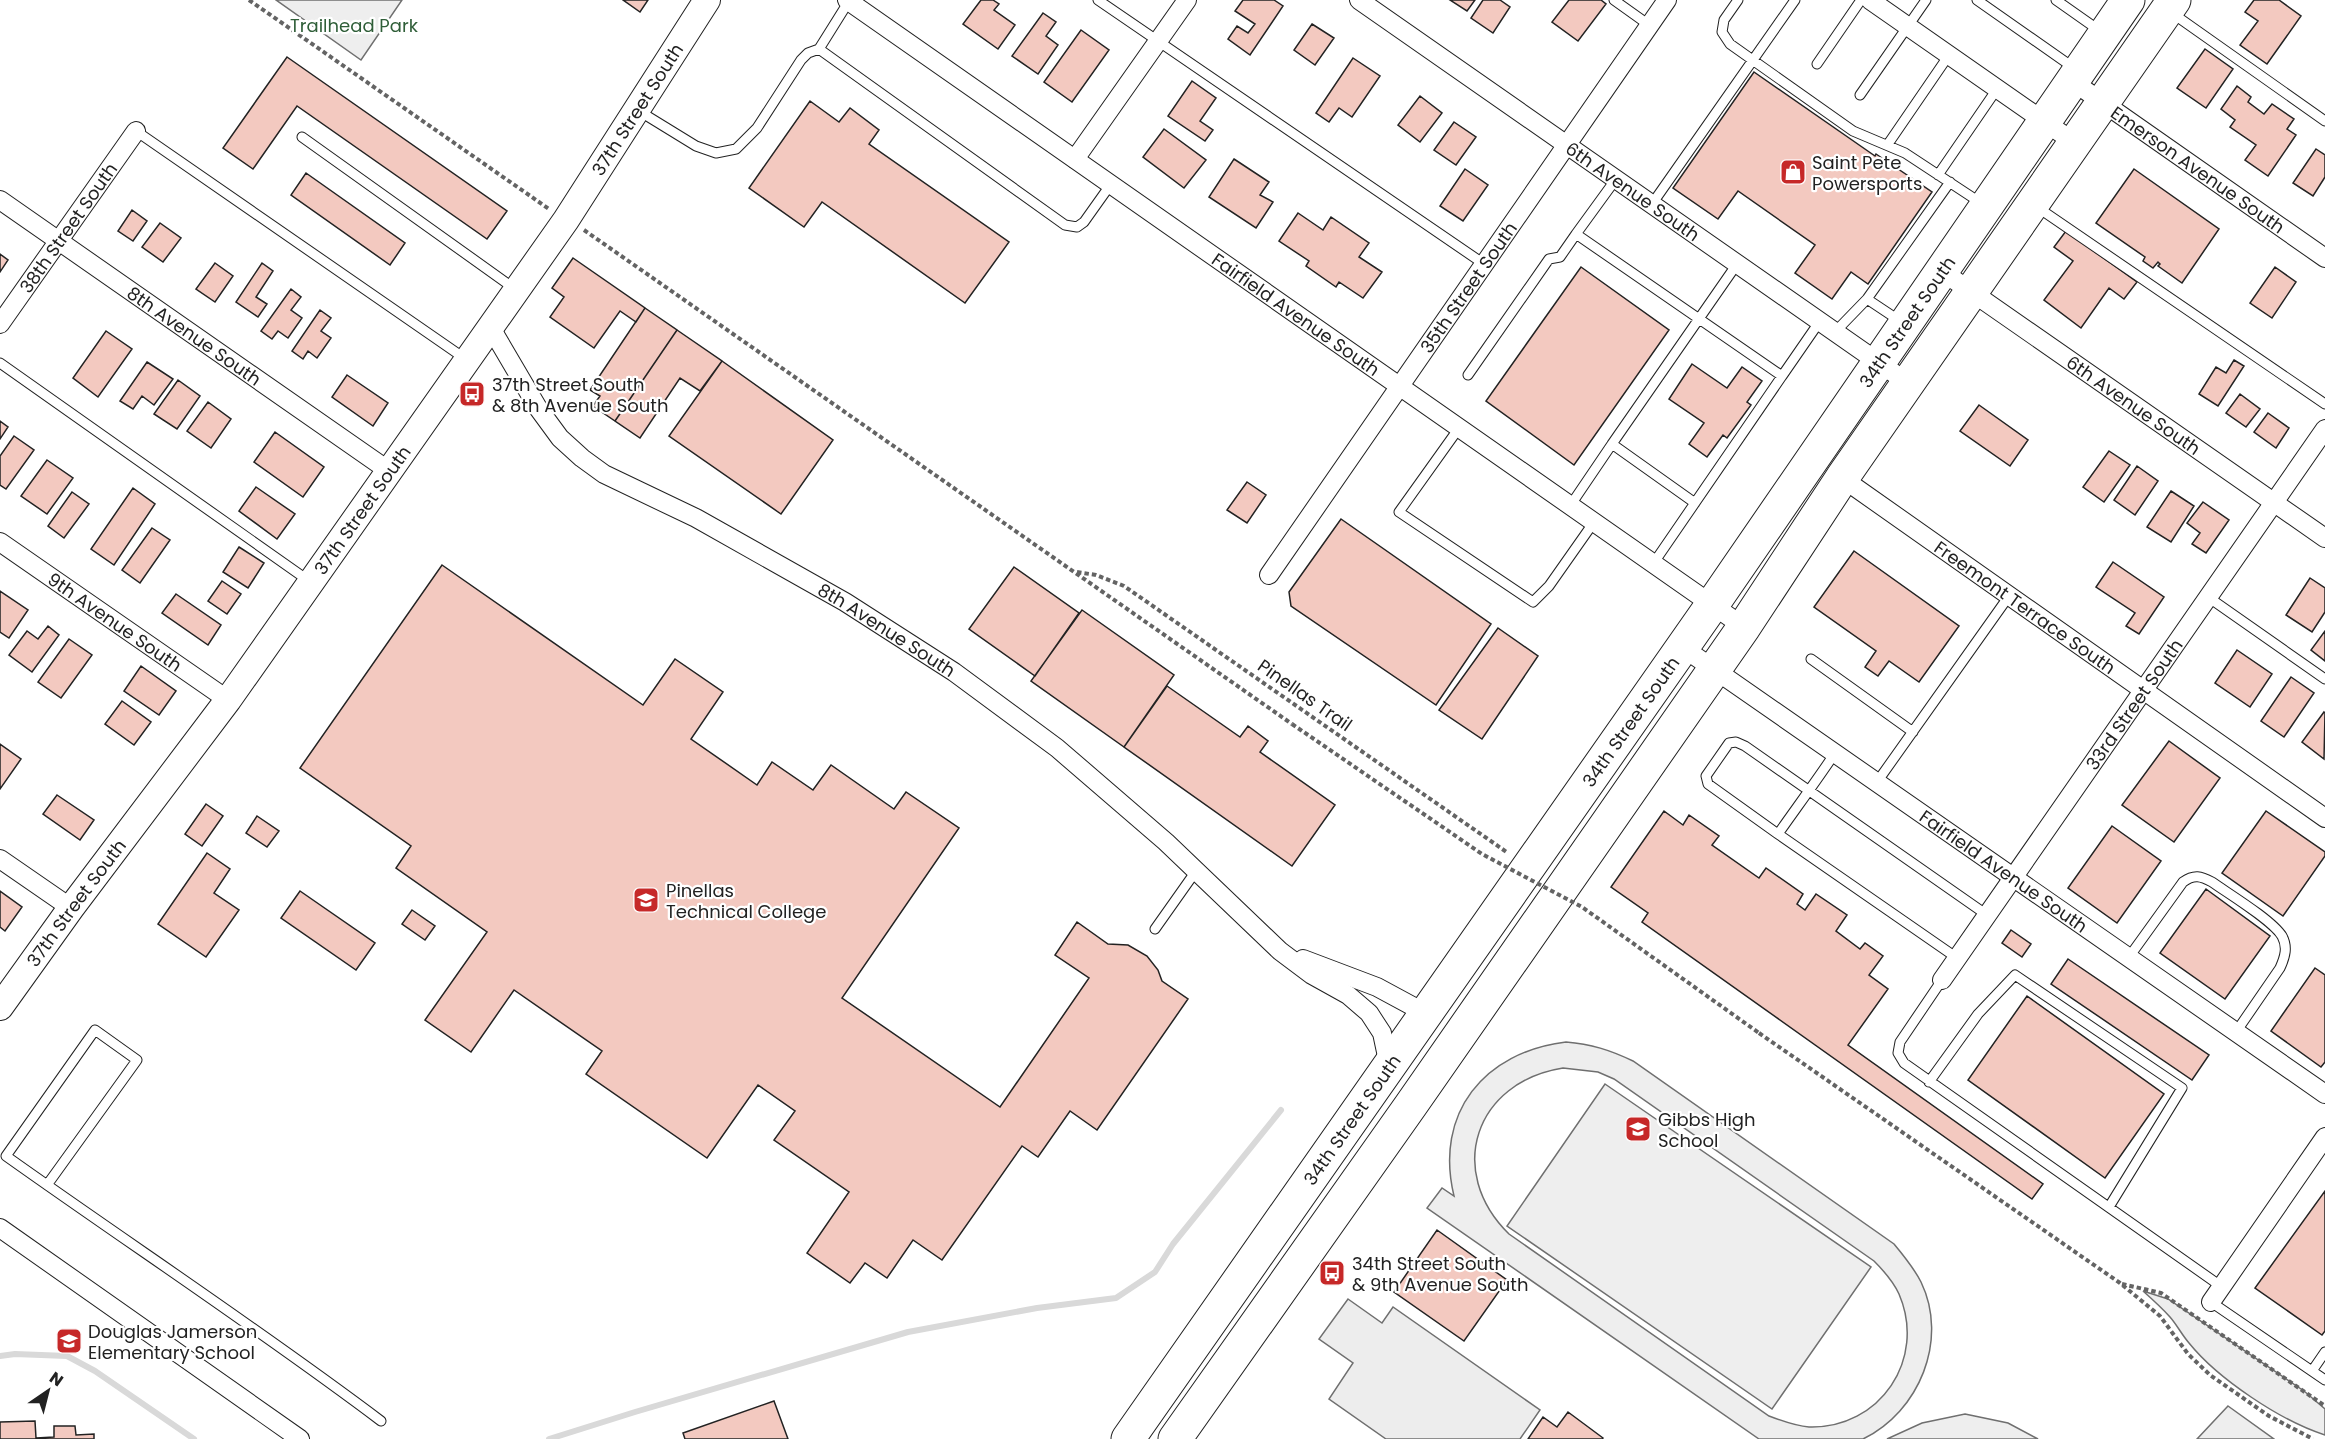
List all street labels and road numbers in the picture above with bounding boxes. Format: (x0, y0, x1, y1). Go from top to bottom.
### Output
street label: 37th Street South (585, 38, 689, 180)
street label: Emerson Avenue South (2106, 100, 2290, 239)
street label: 6th Avenue South (1561, 135, 1705, 247)
street label: 38th Street South (13, 157, 123, 298)
street label: 35th Street South (1414, 217, 1522, 358)
street label: Fairfield Avenue South (1207, 247, 1385, 381)
street label: 34th Street South (1853, 251, 1961, 392)
street label: 8th Avenue South (122, 280, 267, 391)
street label: 6th Avenue South (2061, 349, 2206, 460)
street label: 37th Street South (308, 440, 416, 579)
street label: Freemont Terrace South (1930, 534, 2121, 679)
street label: 9th Avenue South (43, 566, 187, 677)
street label: 8th Avenue South (813, 577, 961, 682)
street label: 33rd Street South (2079, 634, 2188, 775)
street label: 34th Street South (1576, 651, 1685, 792)
street label: Pinellas Trail (1253, 653, 1357, 737)
street label: Fairfield Avenue South (1915, 804, 2093, 938)
street label: 37th Street South (21, 834, 131, 971)
street label: 34th Street South (1297, 1049, 1406, 1190)

